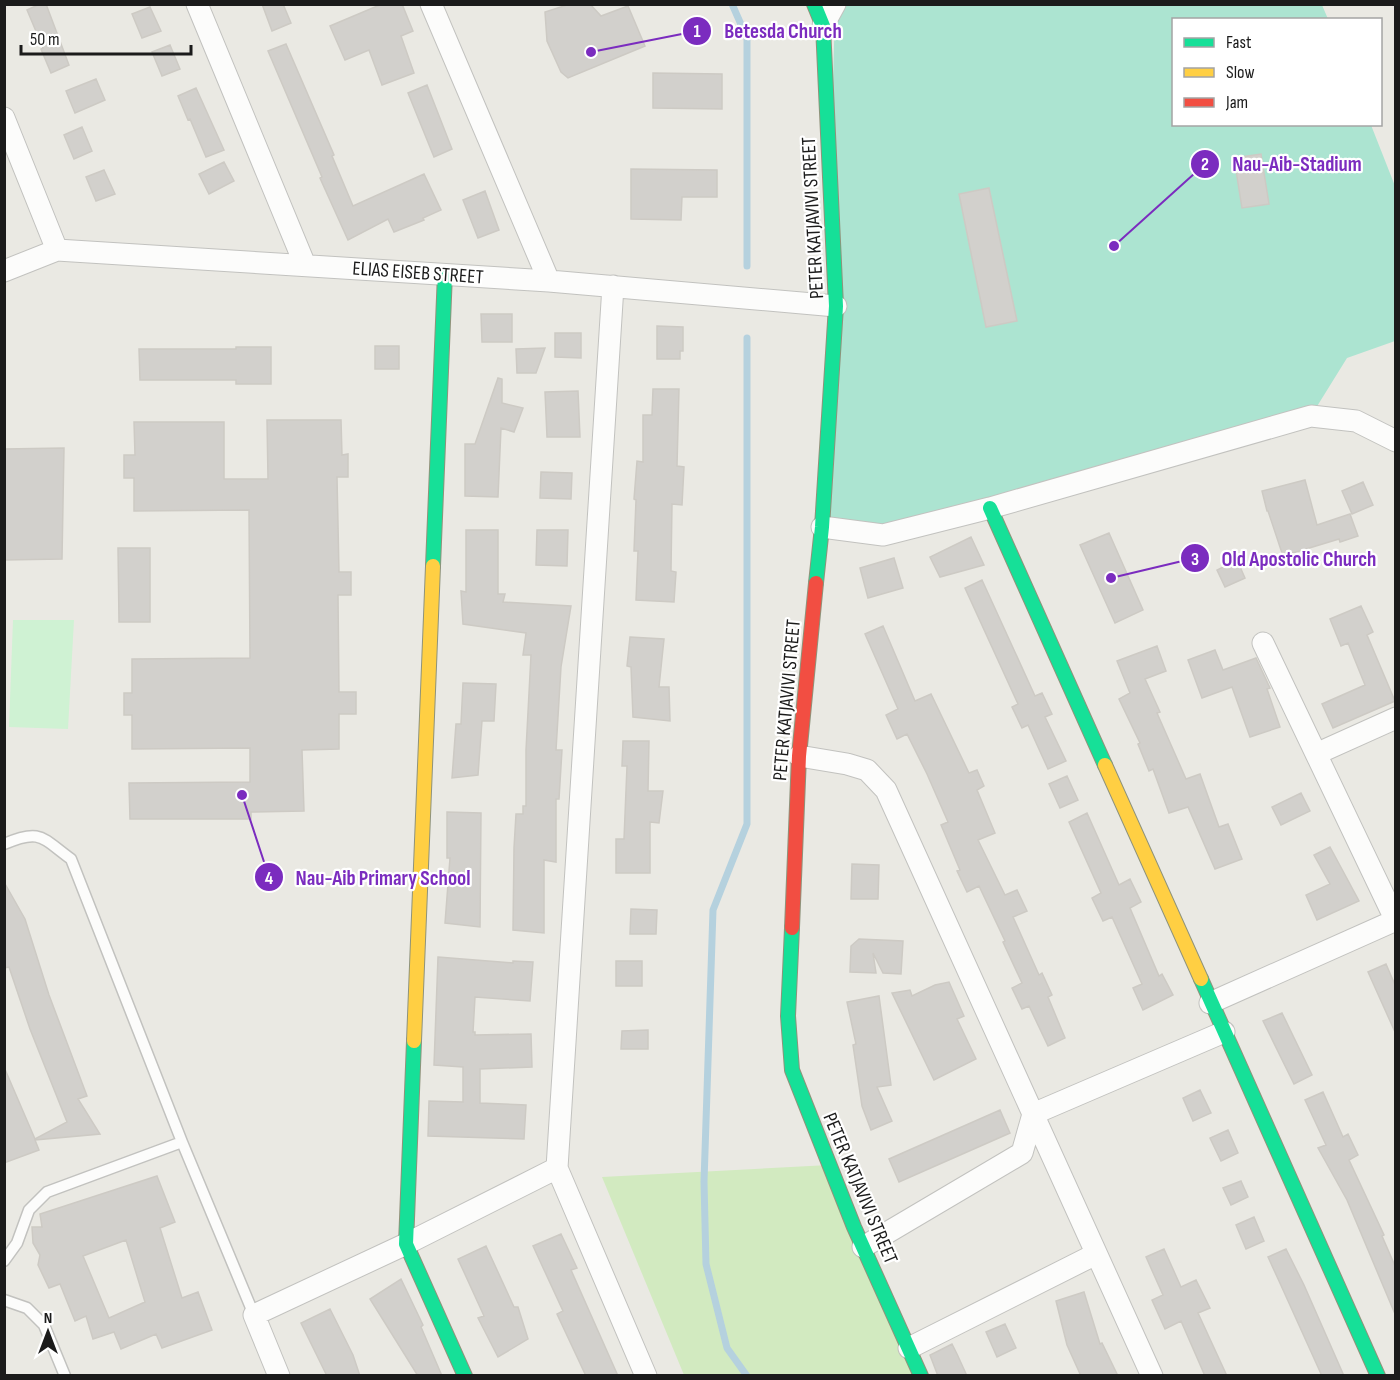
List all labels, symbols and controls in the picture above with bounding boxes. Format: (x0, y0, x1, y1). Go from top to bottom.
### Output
callout: Betesda Church (682, 11, 854, 50)
scale bar (21, 18, 190, 56)
legend (1172, 18, 1382, 126)
text: Betesda Church (724, 19, 842, 44)
text: 1 (693, 21, 701, 42)
text: 50 m (30, 29, 60, 50)
text: Fast (1226, 32, 1252, 53)
text: Slow (1226, 62, 1255, 83)
text: Jam (1225, 92, 1248, 113)
street label: PETER KATJAVIVI STREET (797, 136, 829, 299)
callout: Nau-Aib-Stadium (1190, 145, 1374, 184)
text: Nau-Aib-Stadium (1232, 152, 1362, 177)
text: 2 (1201, 154, 1209, 175)
street label: ELIAS EISEB STREET (351, 256, 484, 290)
callout: Old Apostolic Church (1180, 539, 1389, 578)
text: Old Apostolic Church (1222, 547, 1376, 572)
text: 3 (1191, 549, 1199, 570)
street label: PETER KATJAVIVI STREET (768, 618, 806, 782)
callout: Nau-Aib Primary School (254, 858, 483, 897)
text: Nau-Aib Primary School (296, 866, 470, 891)
text: 4 (265, 868, 274, 889)
street label: PETER KATJAVIVI STREET (817, 1109, 903, 1268)
north arrow (18, 1302, 78, 1362)
text: N (44, 1309, 52, 1328)

